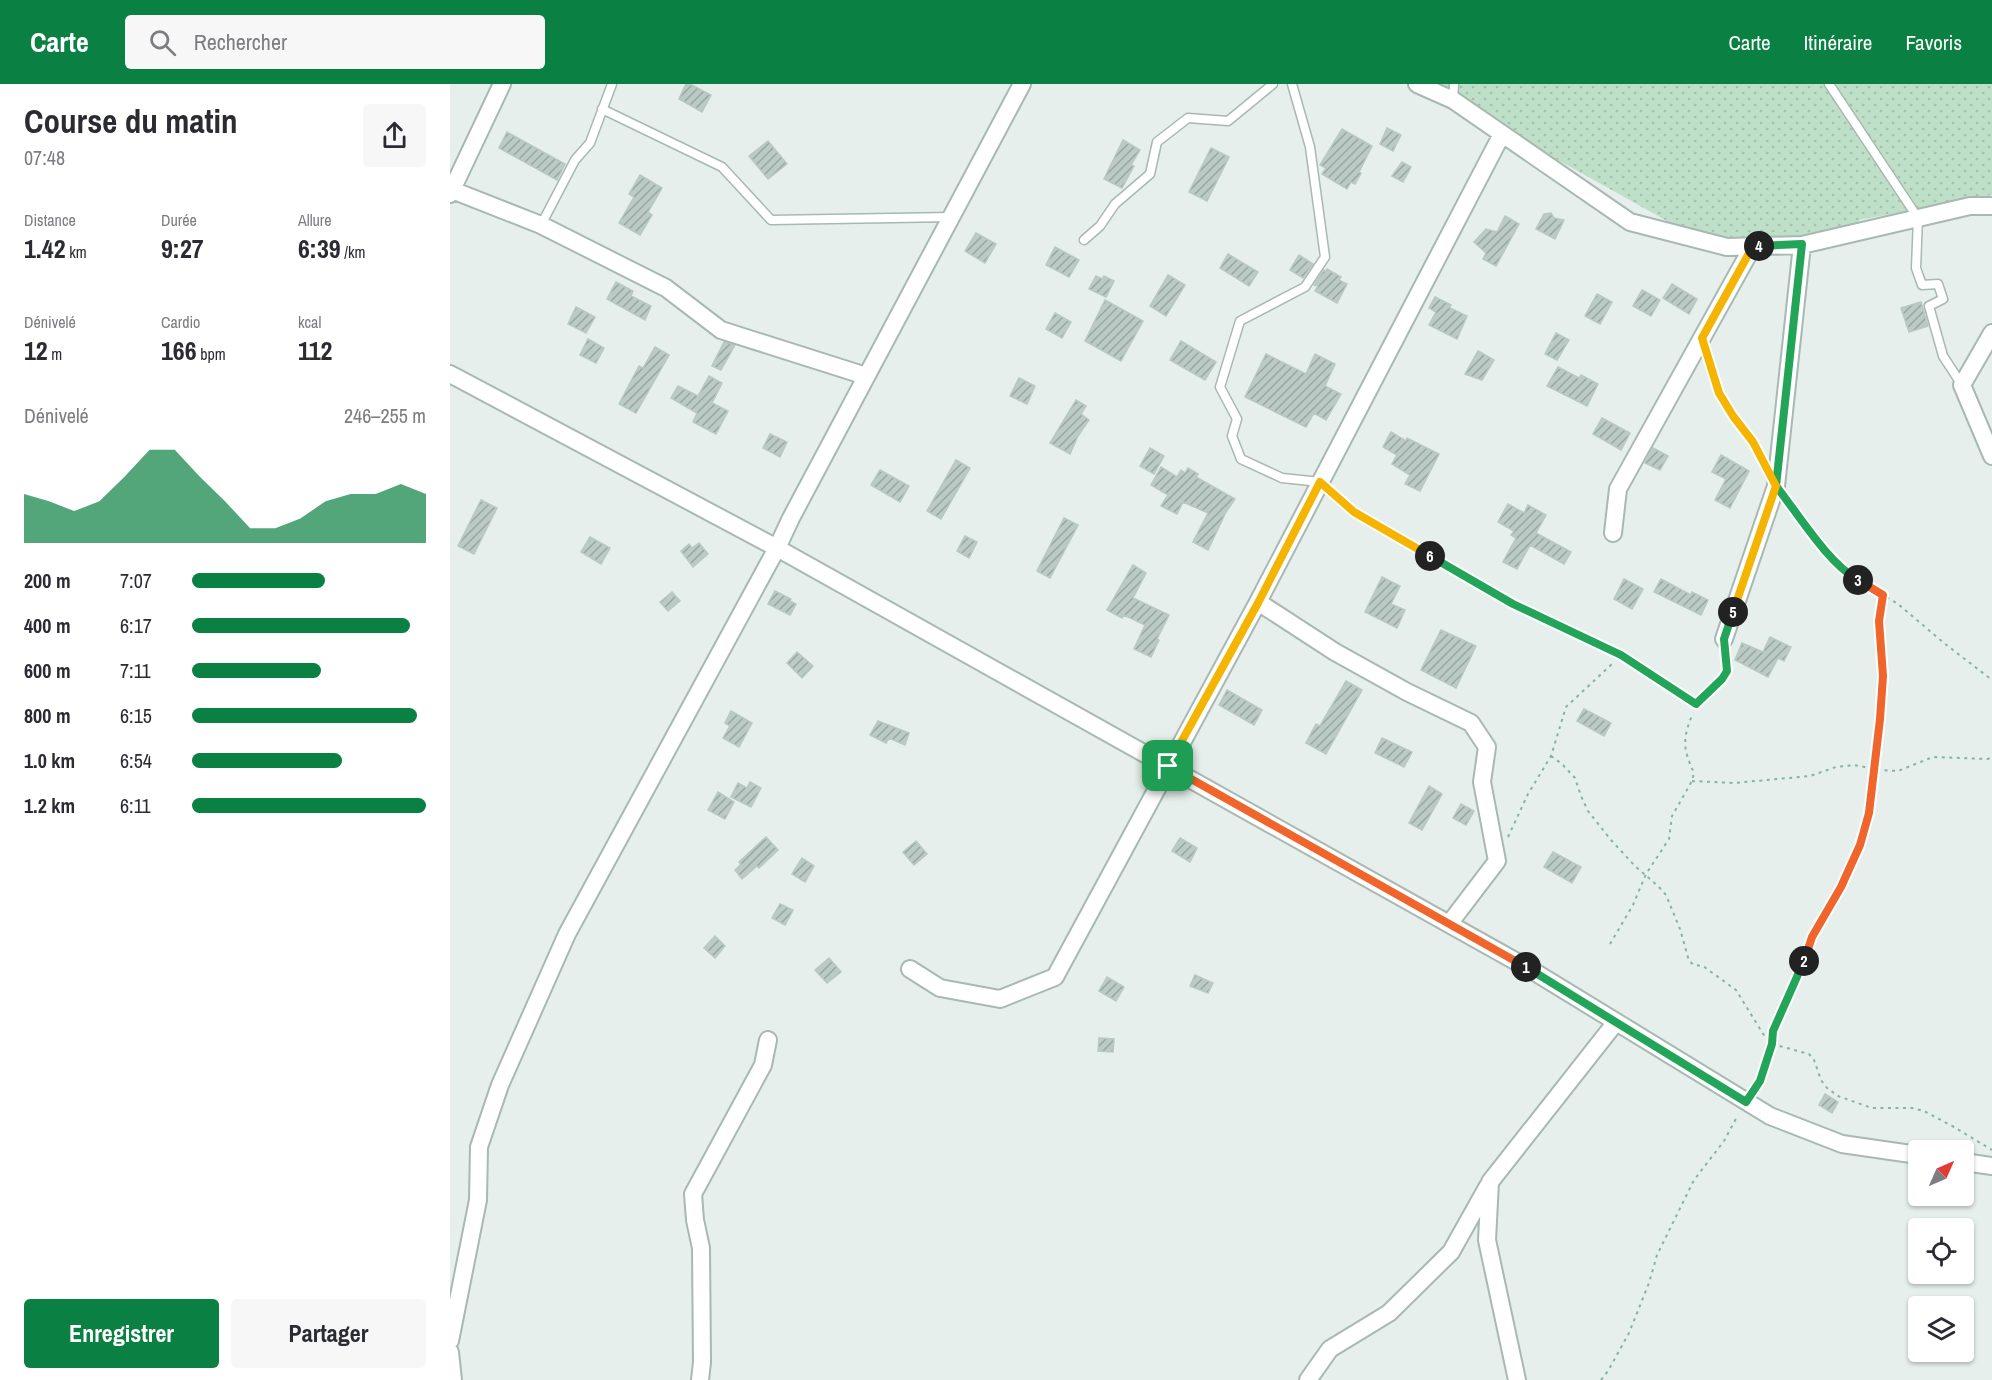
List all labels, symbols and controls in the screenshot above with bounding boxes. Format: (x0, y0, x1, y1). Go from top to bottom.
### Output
search box (125, 15, 545, 69)
text: Carte (30, 23, 89, 61)
icon: search (146, 26, 179, 59)
text: Rechercher (194, 27, 287, 57)
text: Carte (1728, 28, 1771, 57)
text: Itinéraire (1804, 28, 1872, 57)
text: Favoris (1905, 28, 1962, 57)
text: Course du matin (24, 99, 238, 143)
button: share (363, 104, 426, 167)
text: 07:48 (24, 144, 65, 171)
text: Distance (24, 209, 76, 231)
text: Durée (161, 209, 197, 231)
text: Allure (298, 209, 332, 231)
text: 1.42 (24, 231, 66, 266)
text: 9:27 (161, 231, 204, 266)
text: 6:39 (298, 231, 341, 266)
pin: 4 (1744, 231, 1774, 261)
text: 4 (1755, 235, 1763, 257)
text: km (66, 241, 87, 263)
text: /km (341, 241, 365, 263)
text: Dénivelé (24, 311, 76, 333)
text: Cardio (161, 311, 200, 333)
text: kcal (298, 311, 321, 333)
text: 12 (24, 333, 48, 368)
text: 166 (161, 333, 197, 368)
text: 112 (298, 333, 332, 368)
text: m (48, 343, 62, 365)
text: bpm (197, 343, 226, 365)
text: Dénivelé (24, 402, 89, 429)
text: 246–255 m (344, 402, 426, 429)
pin: 6 (1415, 541, 1445, 571)
text: 6 (1426, 545, 1434, 567)
pin: 3 (1843, 565, 1873, 595)
text: 200 m (24, 567, 71, 594)
text: 7:07 (120, 567, 152, 594)
text: 3 (1854, 569, 1862, 591)
pin: 5 (1718, 597, 1748, 627)
text: 5 (1729, 601, 1737, 623)
text: 400 m (24, 612, 71, 639)
text: 6:17 (120, 612, 152, 639)
text: 600 m (24, 657, 71, 684)
text: 7:11 (120, 657, 151, 684)
text: 800 m (24, 702, 71, 729)
text: 6:15 (120, 702, 152, 729)
pin (1142, 740, 1193, 791)
text: 1.0 km (24, 747, 75, 774)
text: 6:54 (120, 747, 152, 774)
icon: arrive (1151, 749, 1184, 782)
text: 1.2 km (24, 792, 75, 819)
text: 6:11 (120, 792, 151, 819)
pin: 2 (1789, 946, 1819, 976)
text: 2 (1800, 950, 1808, 972)
pin: 1 (1511, 952, 1541, 982)
text: 1 (1522, 956, 1530, 978)
north arrow (1908, 1140, 1974, 1206)
map controls (1908, 1140, 1974, 1362)
button: locate (1908, 1218, 1974, 1284)
button: layers (1908, 1296, 1974, 1362)
button: Enregistrer (24, 1299, 219, 1368)
button: Partager (231, 1299, 426, 1368)

